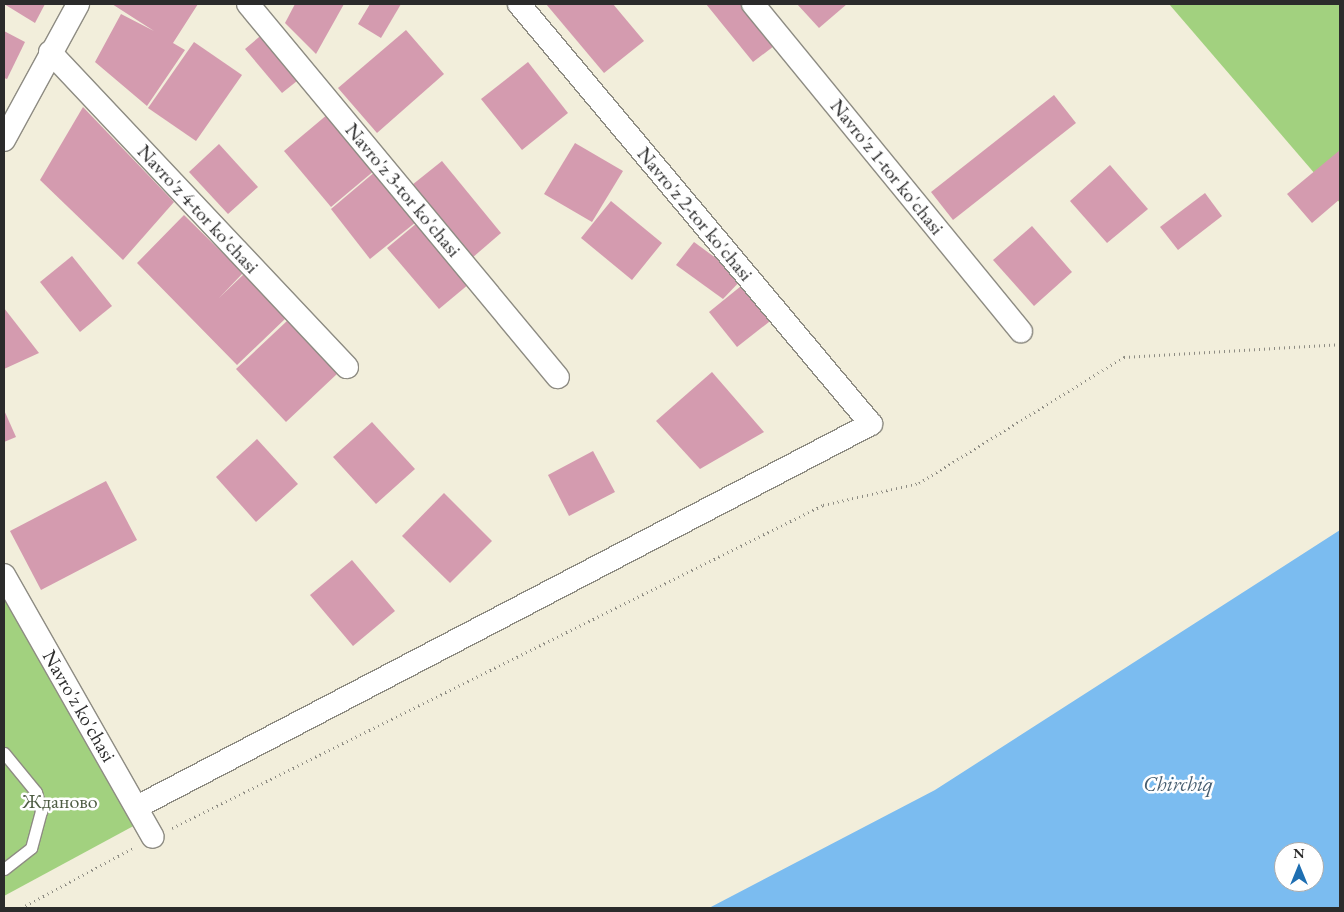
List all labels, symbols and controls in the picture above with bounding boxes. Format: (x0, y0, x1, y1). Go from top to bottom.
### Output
street label: Navro'z 1-tor ko'chasi (825, 94, 949, 240)
street label: Navro'z 3-tor ko'chasi (340, 118, 466, 262)
street label: Navro'z 4-tor ko'chasi (132, 140, 264, 278)
street label: Navro'z 2-tor ko'chasi (632, 142, 758, 286)
street label: Navro'z ko'chasi (37, 646, 121, 766)
water label: Chirchiq (1143, 771, 1213, 797)
park label: Жданово (22, 789, 98, 813)
north arrow (1274, 842, 1324, 892)
text: N (1293, 844, 1305, 862)

